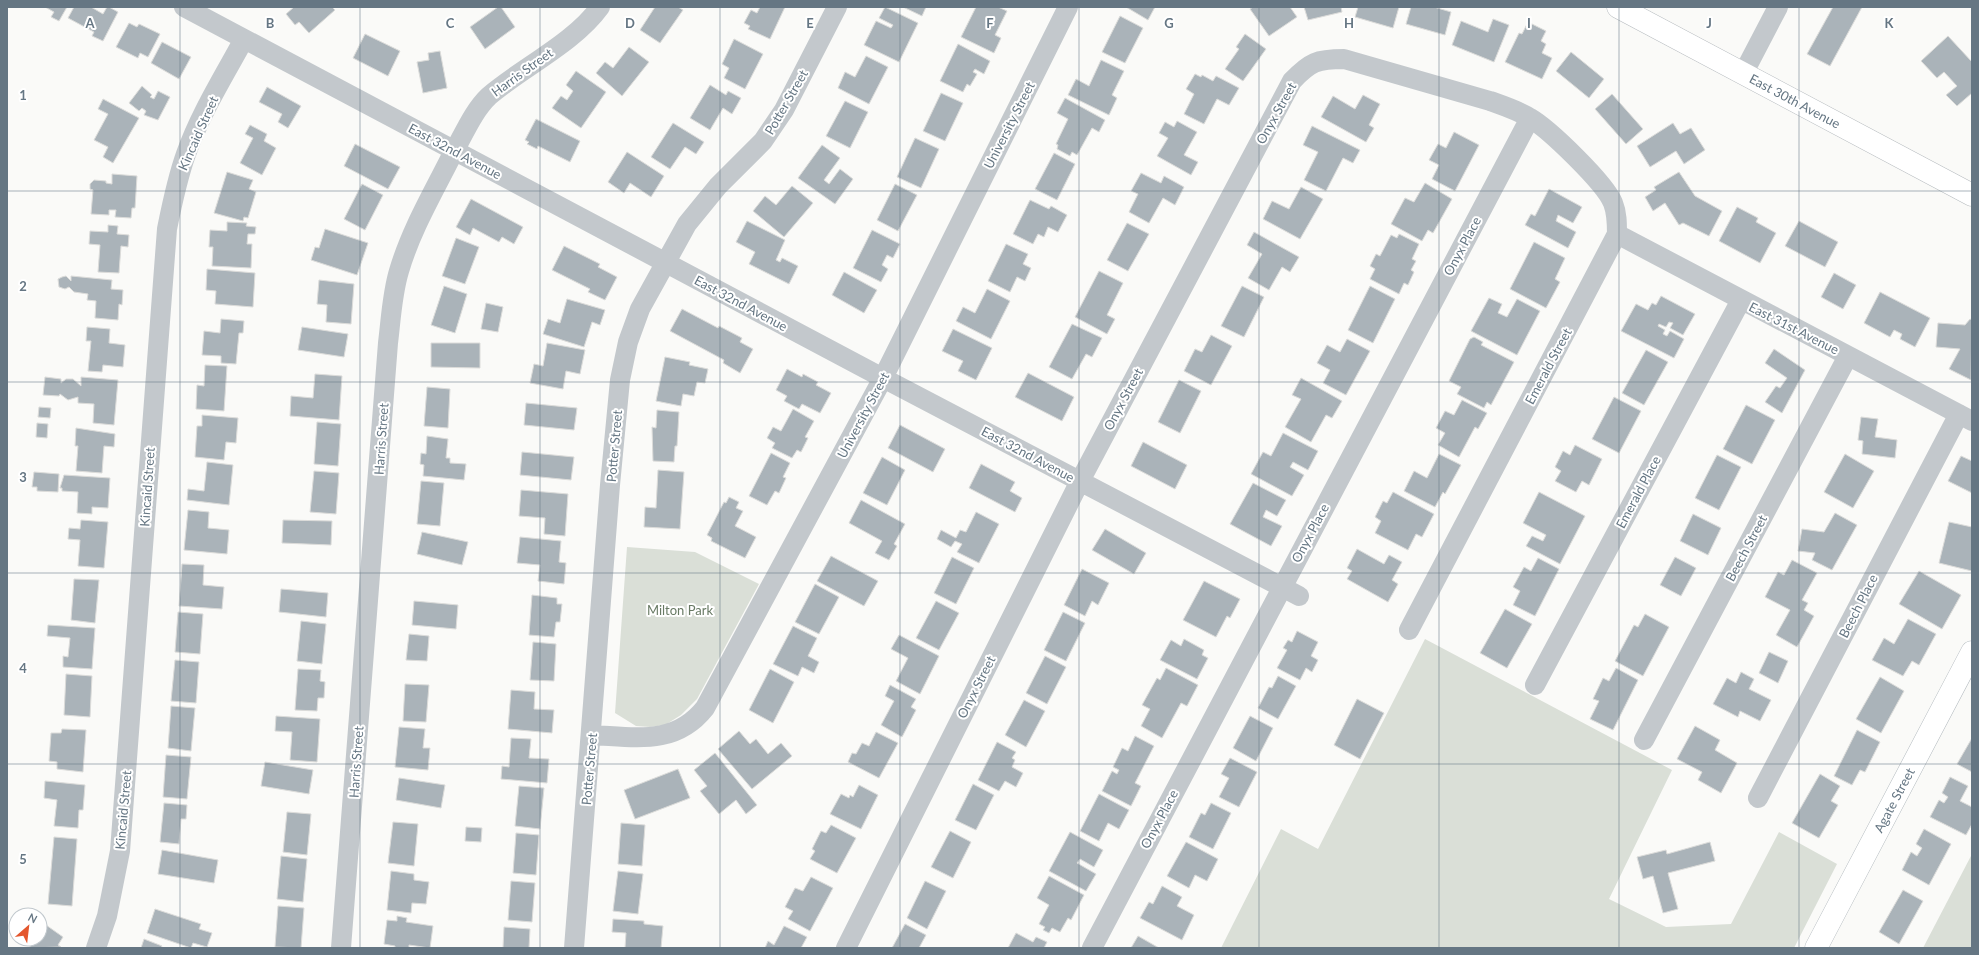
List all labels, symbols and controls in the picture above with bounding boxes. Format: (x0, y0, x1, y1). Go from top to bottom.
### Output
text: A (84, 15, 95, 31)
text: B (266, 15, 275, 31)
text: C (446, 15, 455, 31)
text: D (625, 15, 635, 31)
text: E (806, 15, 814, 31)
text: F (986, 15, 994, 31)
text: G (1164, 15, 1174, 31)
text: H (1344, 15, 1354, 31)
text: I (1527, 15, 1531, 31)
text: J (1706, 15, 1712, 31)
text: K (1885, 15, 1895, 31)
street label: Harris Street (488, 44, 556, 100)
street label: Potter Street (761, 66, 811, 137)
street label: East 30th Avenue (1747, 70, 1843, 132)
street label: University Street (980, 79, 1038, 171)
street label: Onyx Street (1252, 79, 1300, 147)
text: 1 (19, 87, 27, 103)
street label: Kincaid Street (174, 93, 222, 173)
street label: East 32nd Avenue (406, 120, 504, 182)
street label: Onyx Place (1440, 214, 1484, 278)
street label: East 32nd Avenue (692, 272, 790, 334)
text: 2 (19, 278, 27, 294)
street label: East 31st Avenue (1746, 298, 1842, 358)
street label: Emerald Street (1521, 325, 1575, 407)
street label: Onyx Street (1100, 365, 1146, 433)
street label: University Street (834, 369, 893, 461)
street label: Harris Street (371, 402, 392, 475)
street label: Potter Street (603, 409, 625, 483)
street label: East 32nd Avenue (979, 423, 1077, 485)
street label: Kincaid Street (136, 446, 158, 527)
street label: Emerald Place (1612, 453, 1664, 531)
text: 3 (19, 469, 27, 485)
street label: Onyx Place (1288, 501, 1332, 565)
street label: Beech Street (1722, 512, 1770, 584)
street label: Beech Place (1835, 571, 1881, 640)
park label: Milton Park (647, 602, 713, 618)
street label: Onyx Street (953, 653, 999, 721)
text: 4 (19, 660, 27, 676)
street label: Harris Street (346, 725, 367, 798)
street label: Potter Street (578, 732, 600, 806)
street label: Agate Street (1870, 765, 1918, 835)
street label: Kincaid Street (112, 769, 134, 850)
street label: Onyx Place (1137, 787, 1181, 851)
text: 5 (19, 851, 27, 867)
north arrow (8, 907, 48, 947)
text: N (26, 910, 40, 925)

